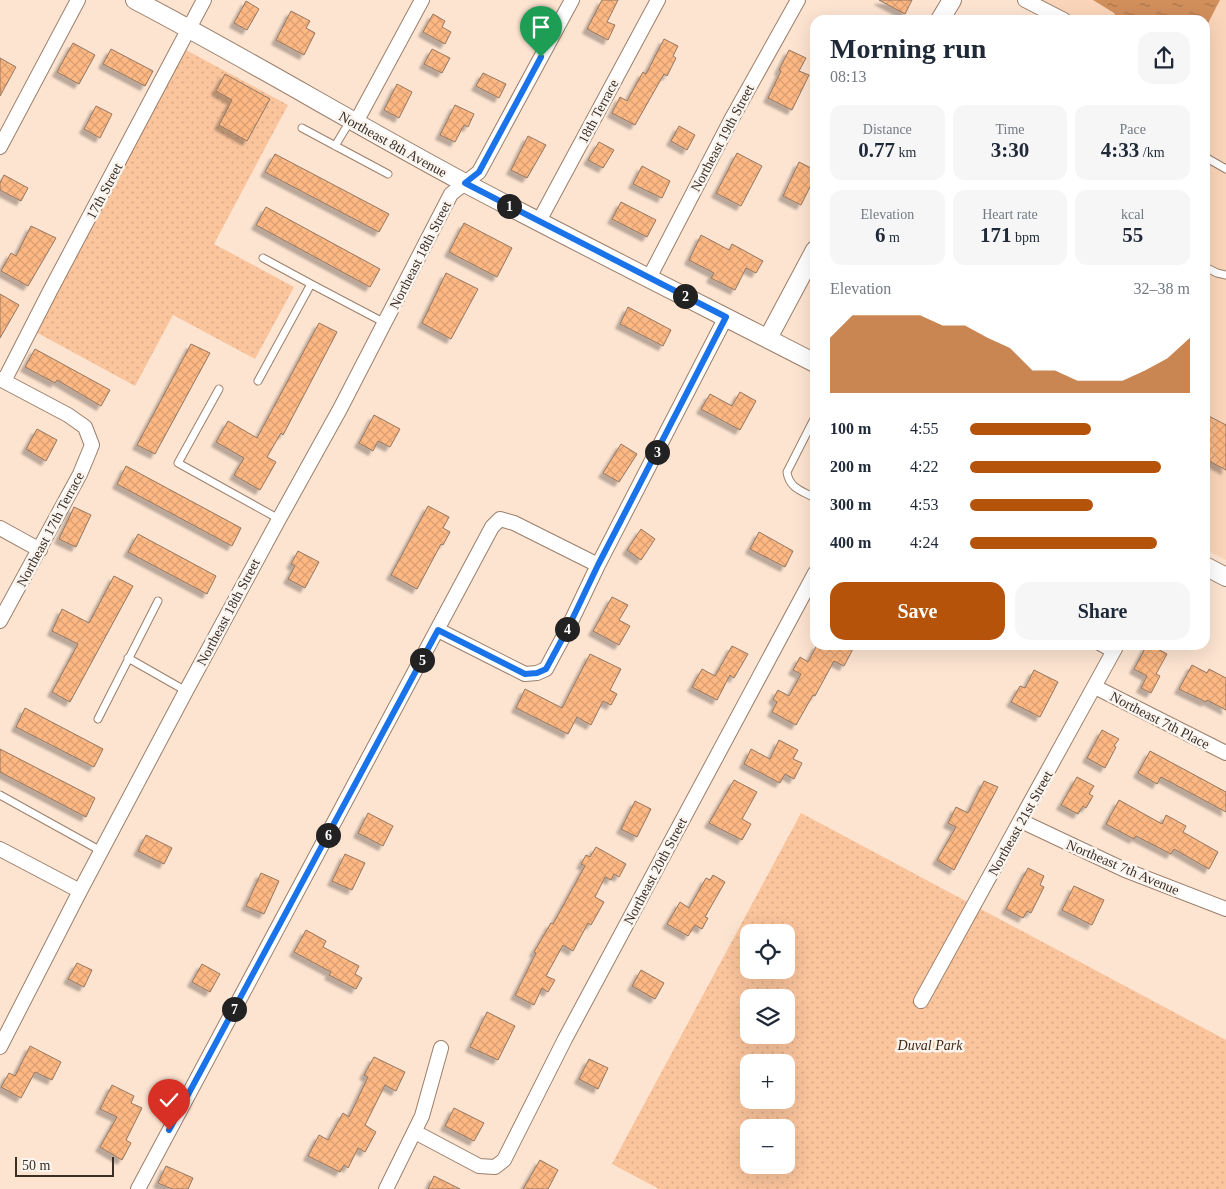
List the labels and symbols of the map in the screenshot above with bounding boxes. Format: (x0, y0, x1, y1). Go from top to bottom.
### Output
pin (520, 6, 562, 57)
street label: 18th Terrace (575, 77, 621, 146)
street label: Northeast 19th Street (688, 82, 757, 194)
street label: Northeast 8th Avenue (336, 109, 449, 180)
street label: 17th Street (83, 161, 125, 222)
pin: 1 (496, 194, 522, 218)
street label: Northeast 18th Street (387, 199, 454, 312)
pin: 2 (672, 284, 698, 308)
pin: 3 (644, 440, 670, 464)
street label: Northeast 17th Terrace (14, 469, 87, 589)
street label: Northeast 18th Street (194, 556, 263, 668)
pin: 4 (554, 616, 580, 642)
pin: 5 (410, 648, 434, 672)
street label: Northeast 7th Place (1108, 689, 1212, 752)
street label: Northeast 21st Street (985, 768, 1056, 878)
street label: Northeast 20th Street (621, 815, 690, 927)
pin: 6 (316, 822, 340, 848)
street label: Northeast 7th Avenue (1064, 837, 1181, 898)
pin: 7 (222, 996, 246, 1022)
park label: Duval Park (897, 1038, 963, 1053)
pin (148, 1079, 190, 1130)
scale bar (15, 1154, 114, 1177)

